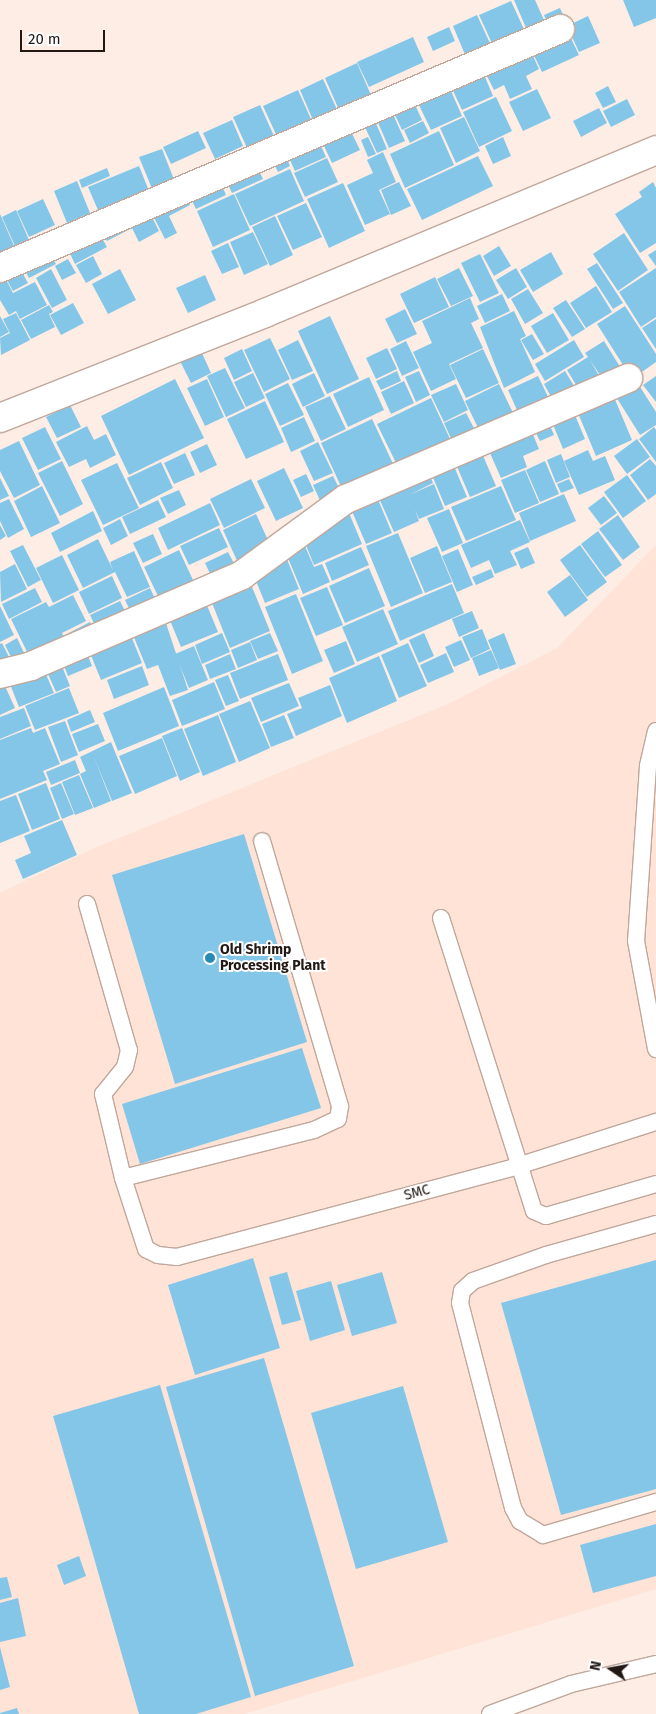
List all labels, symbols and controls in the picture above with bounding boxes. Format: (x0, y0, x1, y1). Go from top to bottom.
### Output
scale bar (22, 20, 108, 52)
text: 20 m (28, 30, 61, 48)
place label: Old Shrimp Processing Plant (220, 942, 326, 974)
marker: Old Shrimp Processing Plant (204, 952, 216, 964)
street label: SMC (402, 1182, 432, 1204)
north arrow (586, 1644, 636, 1694)
text: N (587, 1659, 605, 1672)

